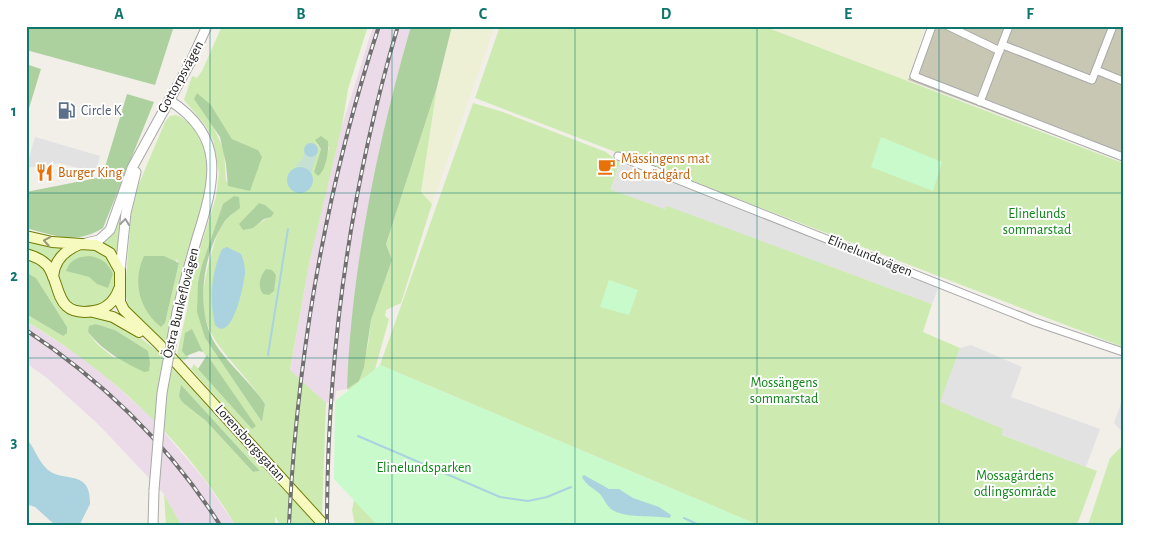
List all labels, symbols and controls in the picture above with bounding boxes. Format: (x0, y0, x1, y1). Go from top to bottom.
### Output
text: A (114, 6, 124, 22)
text: B (296, 6, 306, 22)
text: C (479, 6, 488, 22)
text: D (661, 6, 672, 22)
text: E (844, 6, 852, 22)
text: F (1026, 6, 1034, 22)
street label: Gottorpsvägen (155, 39, 207, 115)
fuel station icon: Circle K (57, 101, 77, 121)
text: 1 (11, 103, 17, 119)
place label: Circle K (81, 104, 122, 118)
place label: Mässingens mat och trädgård (621, 152, 710, 182)
cafe icon: Mässingens mat och trädgård (597, 157, 617, 177)
restaurant icon: Burger King (34, 163, 54, 183)
place label: Burger King (58, 166, 122, 180)
park label: Elinelunds sommarstad (1003, 207, 1071, 237)
one-way arrow (119, 218, 130, 226)
street label: Elinelundsvägen (826, 233, 914, 279)
one-way arrow (42, 236, 51, 246)
street label: Östra Bunkeflovägen (158, 246, 202, 360)
text: 2 (10, 268, 18, 284)
park label: Mossängens sommarstad (750, 376, 818, 406)
street label: Lorensborgsgatan (212, 402, 288, 484)
text: 3 (11, 434, 18, 450)
park label: Elinelundsparken (376, 461, 472, 475)
park label: Mossagårdens odlingsområde (974, 469, 1056, 499)

